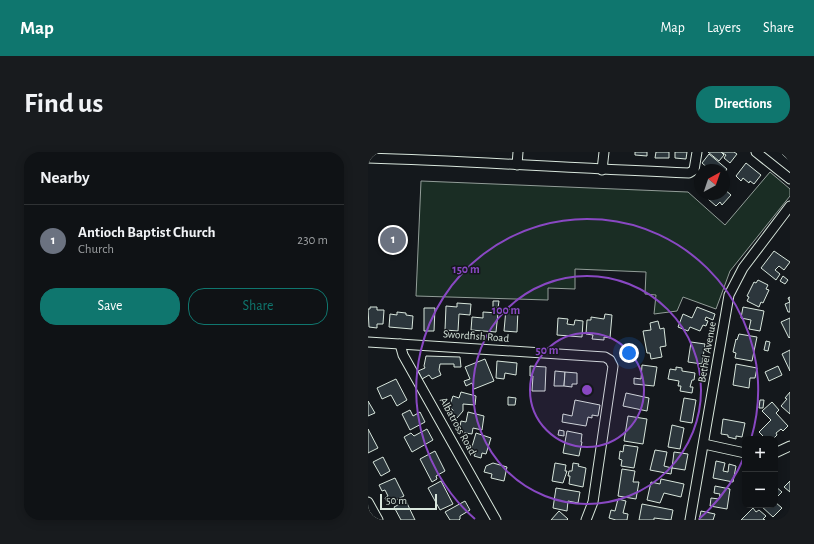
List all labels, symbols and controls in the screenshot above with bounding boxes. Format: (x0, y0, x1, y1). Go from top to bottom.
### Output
text: Map (20, 19, 54, 38)
text: Map (660, 21, 685, 35)
text: Layers (707, 21, 741, 35)
text: Share (763, 21, 794, 35)
button: Directions (696, 86, 790, 123)
text: Find us (24, 90, 103, 118)
north arrow (694, 164, 730, 200)
text: Nearby (40, 169, 90, 186)
text: Antioch Baptist Church (78, 225, 215, 240)
pin: 1 (380, 225, 406, 255)
text: 1 (51, 234, 55, 247)
text: 230 m (297, 234, 328, 247)
text: Church (78, 243, 114, 256)
text: 150 m (452, 263, 480, 275)
button: Save (40, 288, 180, 325)
button: Share (188, 288, 328, 325)
text: 100 m (492, 304, 520, 316)
street label: Bethel Avenue (696, 321, 718, 383)
street label: Swordfish Road (443, 328, 510, 344)
your location (619, 343, 639, 363)
text: 50 m (536, 344, 559, 356)
centre of rings (580, 383, 594, 397)
street label: Albatross Road (438, 395, 478, 457)
map controls (742, 436, 778, 508)
button: + (742, 436, 778, 472)
button: − (742, 472, 778, 508)
scale bar (380, 492, 437, 511)
text: 50 m (386, 495, 407, 506)

